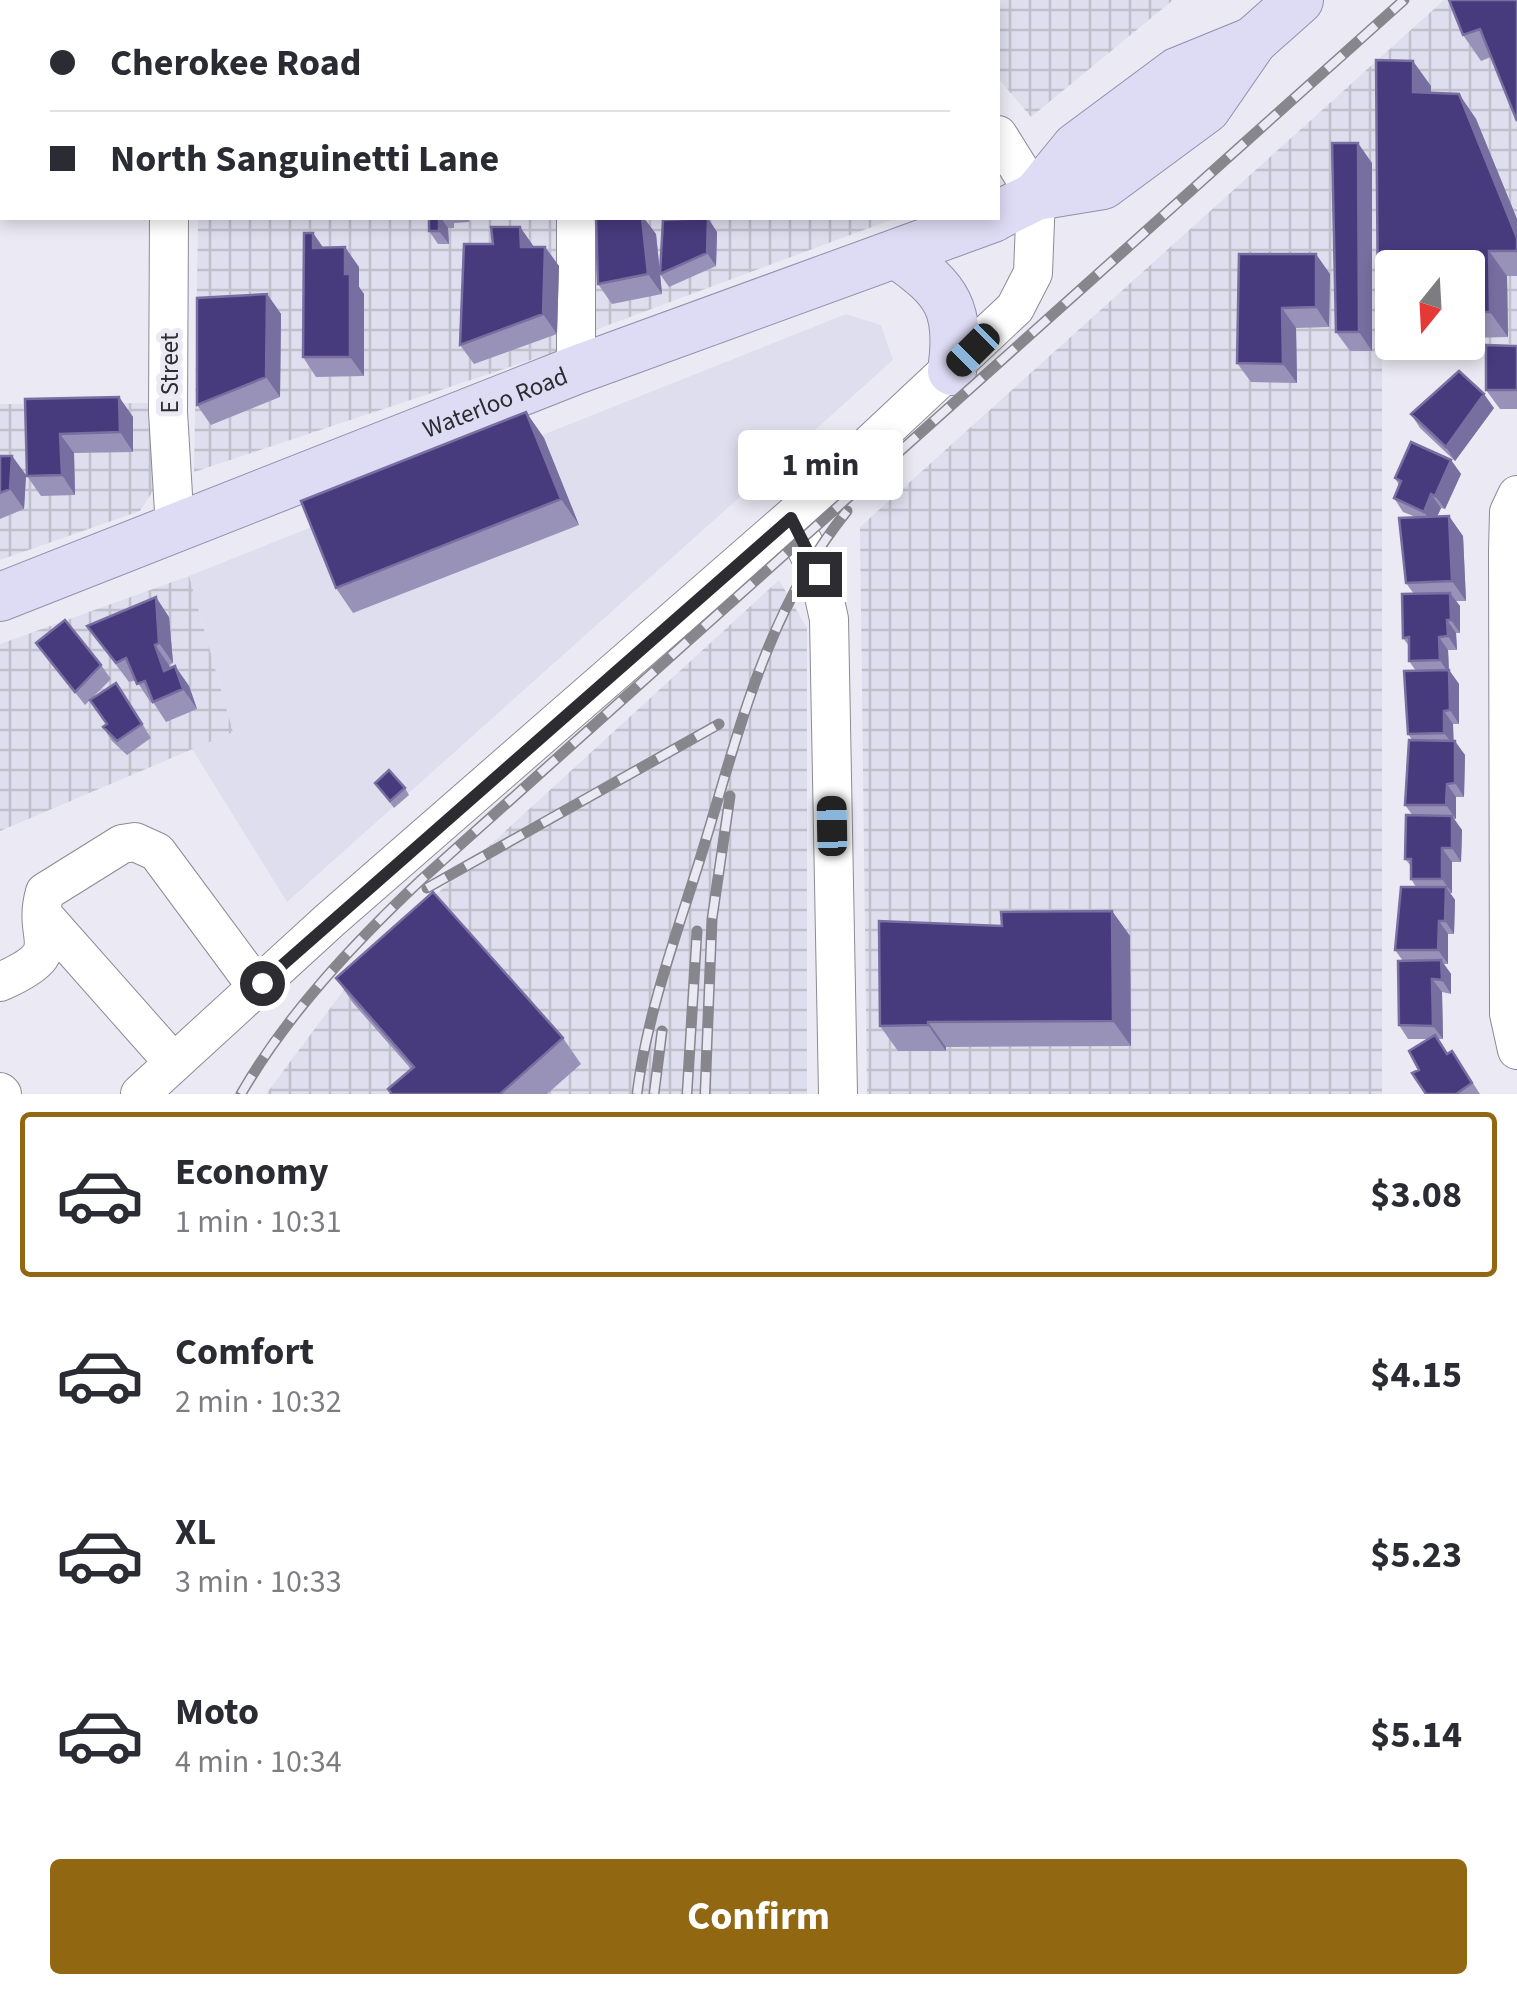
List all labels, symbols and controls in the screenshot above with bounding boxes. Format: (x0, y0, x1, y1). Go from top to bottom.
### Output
text: Cherokee Road (110, 36, 361, 90)
text: North Sanguinetti Lane (110, 132, 499, 186)
north arrow (1375, 250, 1485, 360)
map controls (1375, 250, 1485, 360)
car (941, 318, 1005, 382)
street label: E Street (152, 332, 188, 413)
street label: Waterloo Road (418, 358, 573, 448)
callout: 1 min (736, 429, 902, 499)
text: 1 min (782, 442, 859, 488)
route end (797, 552, 842, 597)
car (816, 796, 848, 856)
route start (240, 961, 285, 1006)
text: Economy (175, 1145, 328, 1199)
icon: car (55, 1150, 145, 1240)
text: $3.08 (1370, 1168, 1462, 1222)
text: 1 min · 10:31 (175, 1199, 342, 1245)
text: Comfort (175, 1325, 314, 1379)
icon: car (55, 1330, 145, 1420)
text: $4.15 (1370, 1348, 1462, 1402)
text: 2 min · 10:32 (175, 1379, 342, 1425)
text: XL (175, 1505, 216, 1559)
icon: car (55, 1510, 145, 1600)
text: $5.23 (1370, 1528, 1462, 1582)
text: 3 min · 10:33 (175, 1559, 342, 1605)
text: Moto (175, 1685, 259, 1739)
icon: car (55, 1690, 145, 1780)
text: $5.14 (1370, 1708, 1462, 1762)
text: 4 min · 10:34 (175, 1739, 342, 1785)
button: Confirm (50, 1859, 1467, 1974)

